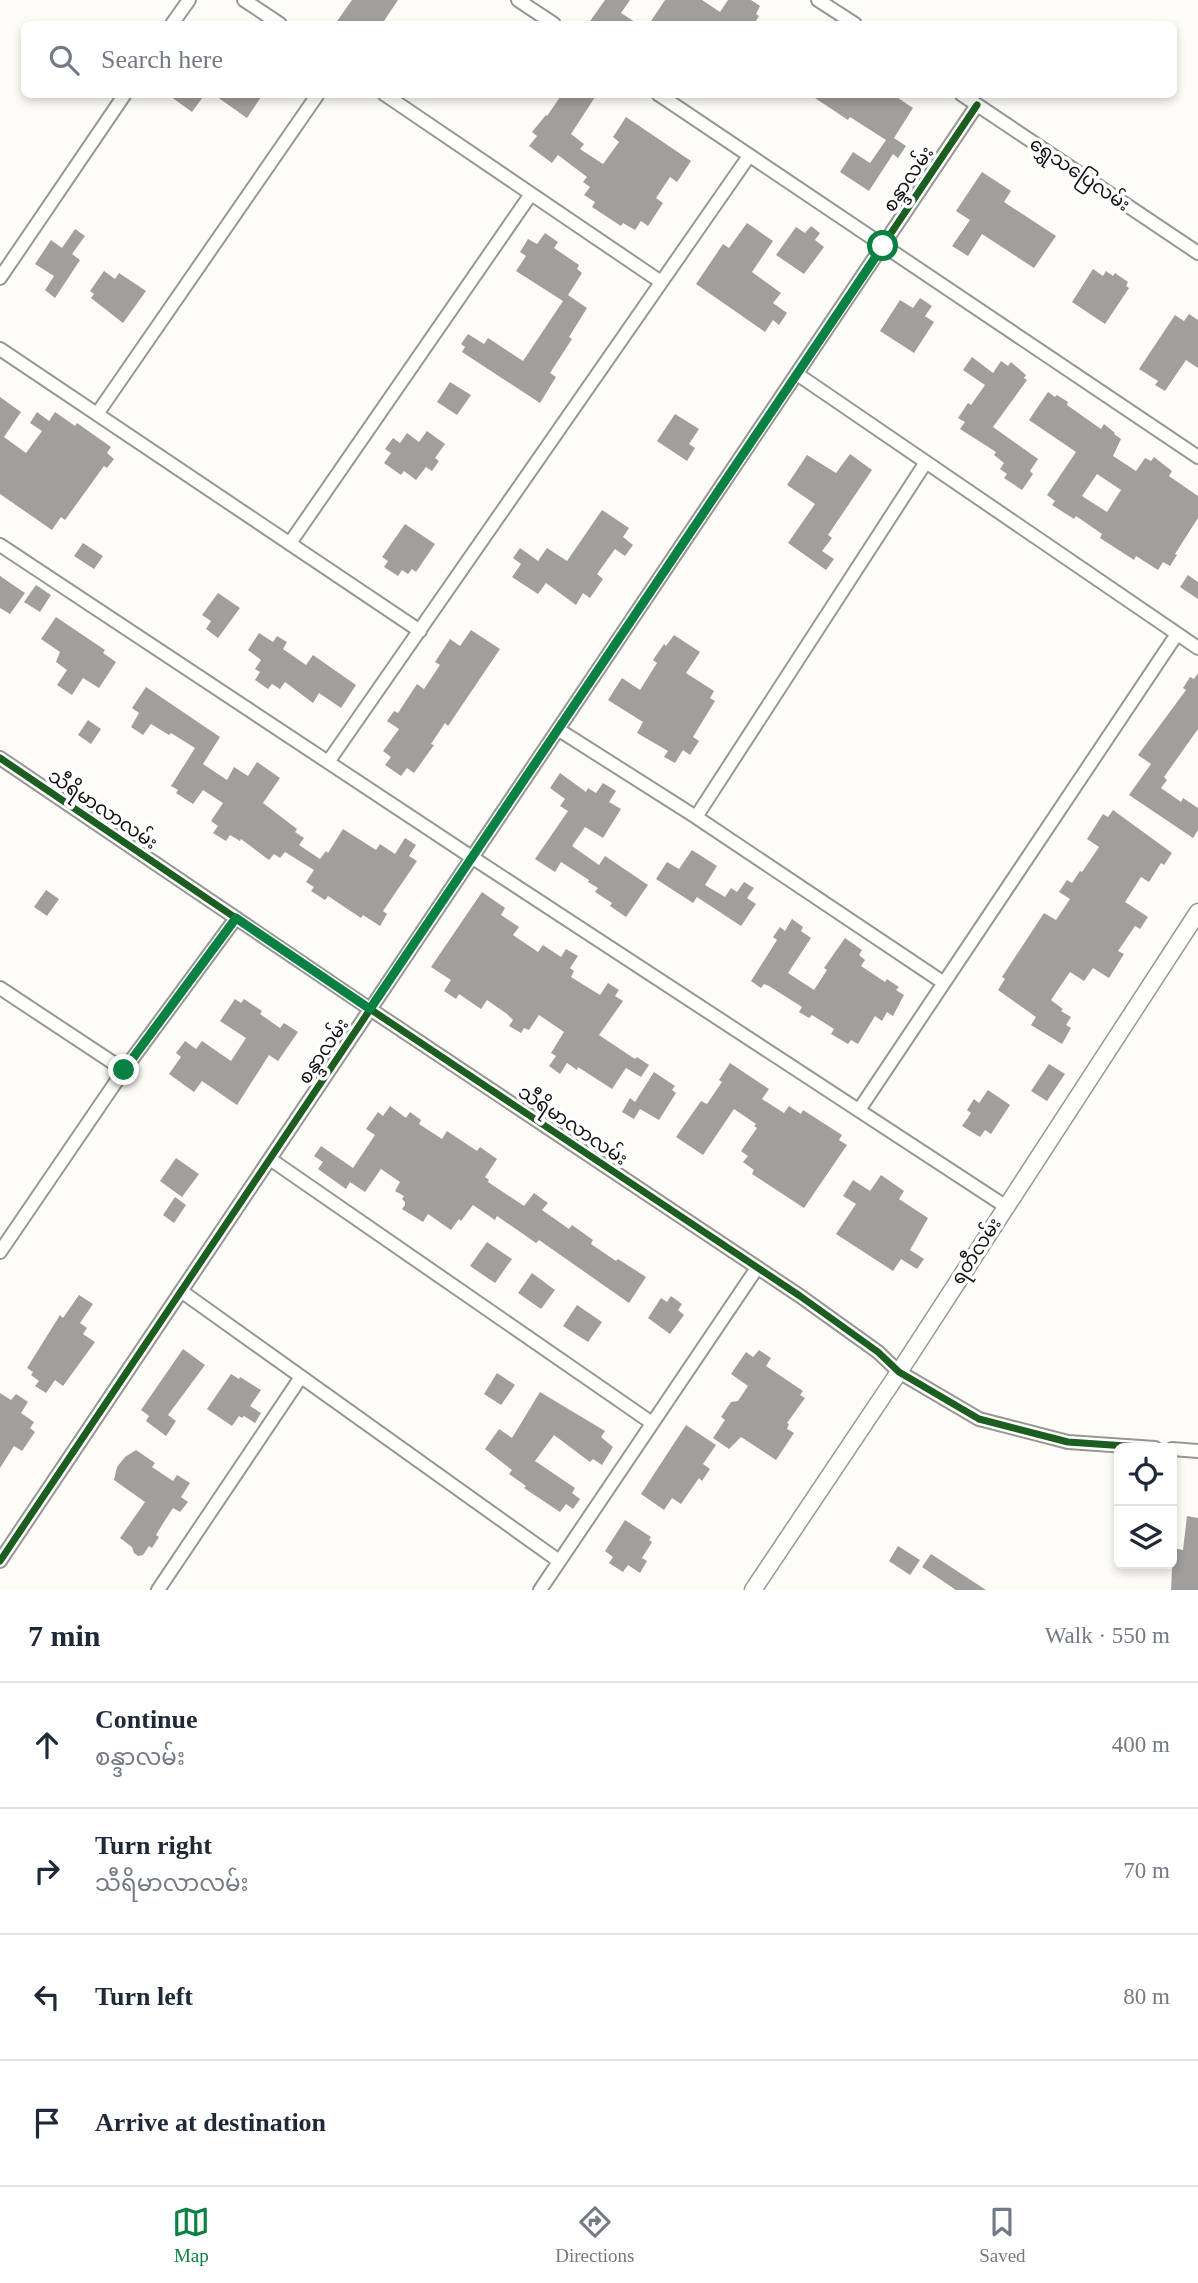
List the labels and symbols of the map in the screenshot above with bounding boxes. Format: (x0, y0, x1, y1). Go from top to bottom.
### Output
street label: ရွှေသပြေလမ်း (1023, 130, 1136, 219)
street label: စန္ဒာလမ်း (875, 140, 942, 219)
route start (867, 230, 898, 261)
street label: သီရိမာလာလမ်း (42, 762, 164, 857)
street label: စန္ဒာလမ်း (290, 1012, 357, 1091)
route end (108, 1054, 139, 1085)
street label: သီရိမာလာလမ်း (512, 1078, 634, 1173)
street label: ရတီလမ်း (943, 1212, 1009, 1291)

